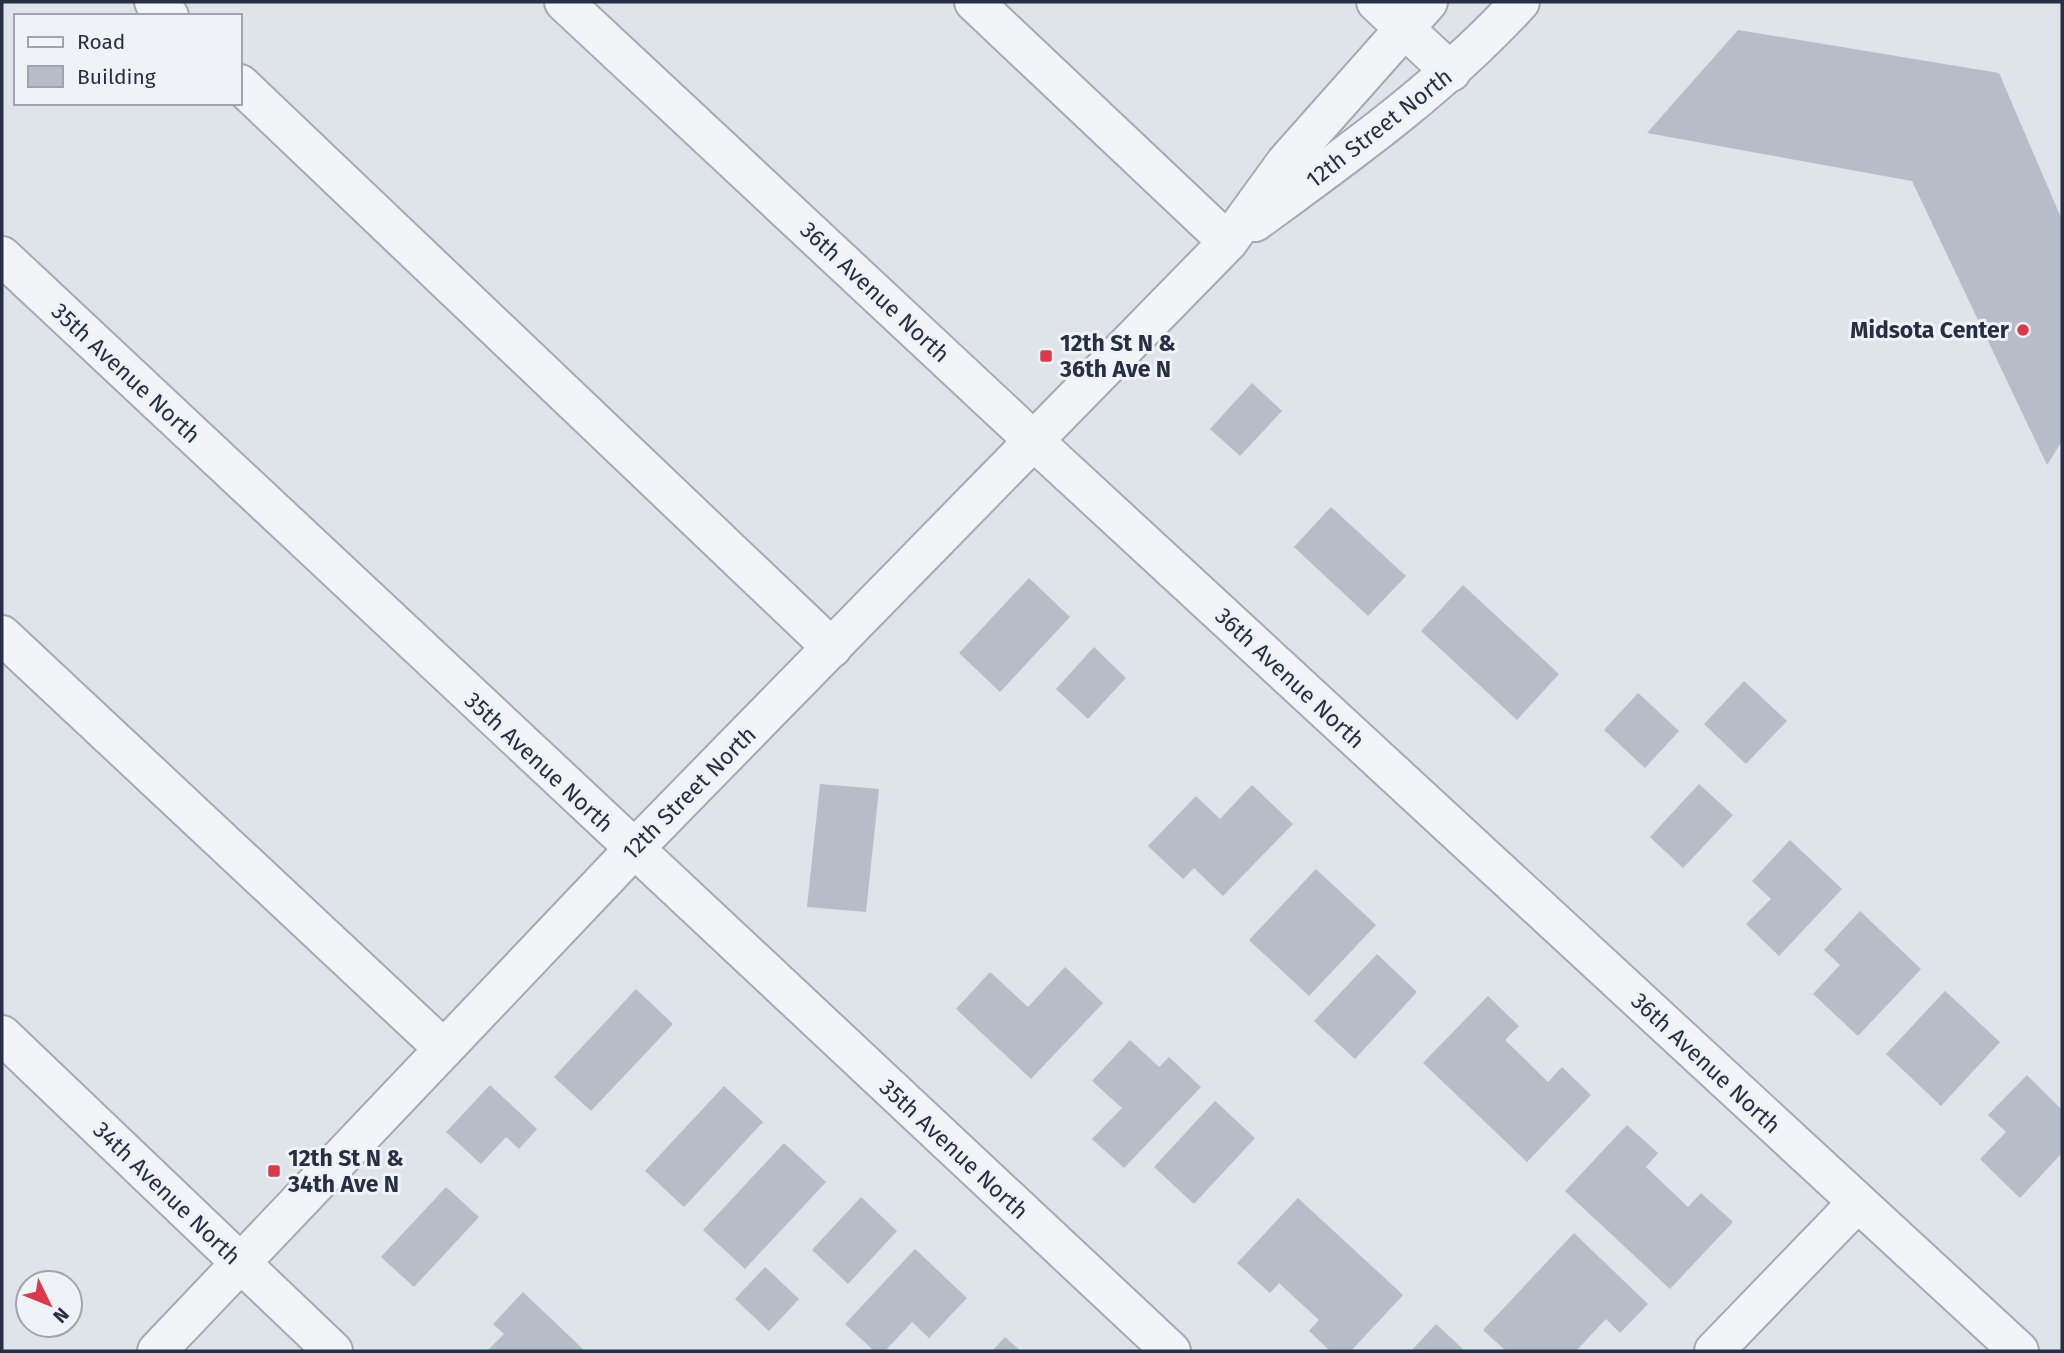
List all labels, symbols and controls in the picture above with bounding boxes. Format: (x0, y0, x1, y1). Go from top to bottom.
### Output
legend (14, 14, 242, 105)
text: Road (77, 29, 125, 55)
street label: 12th Street North (1300, 62, 1458, 194)
text: Building (77, 64, 156, 90)
street label: 36th Avenue North (795, 216, 955, 368)
street label: 35th Avenue North (46, 297, 206, 449)
place label: Midsota Center (1850, 316, 2010, 344)
marker: Midsota Center (2015, 322, 2031, 338)
place label: 12th St N & 36th Ave N (1059, 329, 1176, 383)
marker: 12th St N & 36th Ave N (1038, 348, 1054, 364)
street label: 36th Avenue North (1210, 602, 1370, 754)
street label: 35th Avenue North (459, 686, 619, 838)
street label: 12th Street North (616, 720, 762, 866)
street label: 36th Avenue North (1626, 987, 1786, 1139)
street label: 35th Avenue North (874, 1073, 1034, 1225)
street label: 34th Avenue North (88, 1116, 246, 1270)
place label: 12th St N & 34th Ave N (287, 1144, 404, 1198)
marker: 12th St N & 34th Ave N (266, 1163, 282, 1179)
north arrow (14, 1269, 84, 1339)
text: N (48, 1303, 74, 1328)

